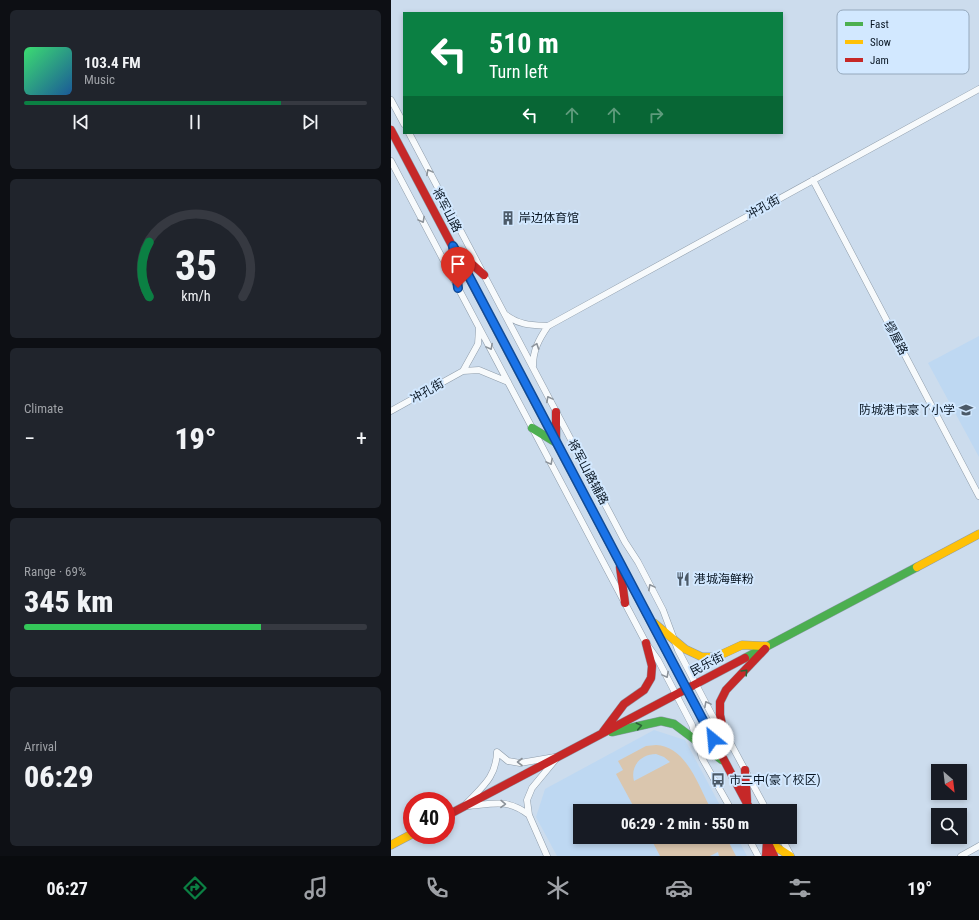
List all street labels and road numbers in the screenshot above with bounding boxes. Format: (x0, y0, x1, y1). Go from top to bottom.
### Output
street label: 将军山路 (430, 186, 464, 234)
street label: 冲孔街 (744, 192, 782, 222)
street label: 缪屋路 (881, 319, 911, 357)
street label: 冲孔街 (408, 376, 446, 406)
street label: 将军山路辅路 (565, 437, 611, 507)
street label: 民乐街 (688, 649, 726, 679)

